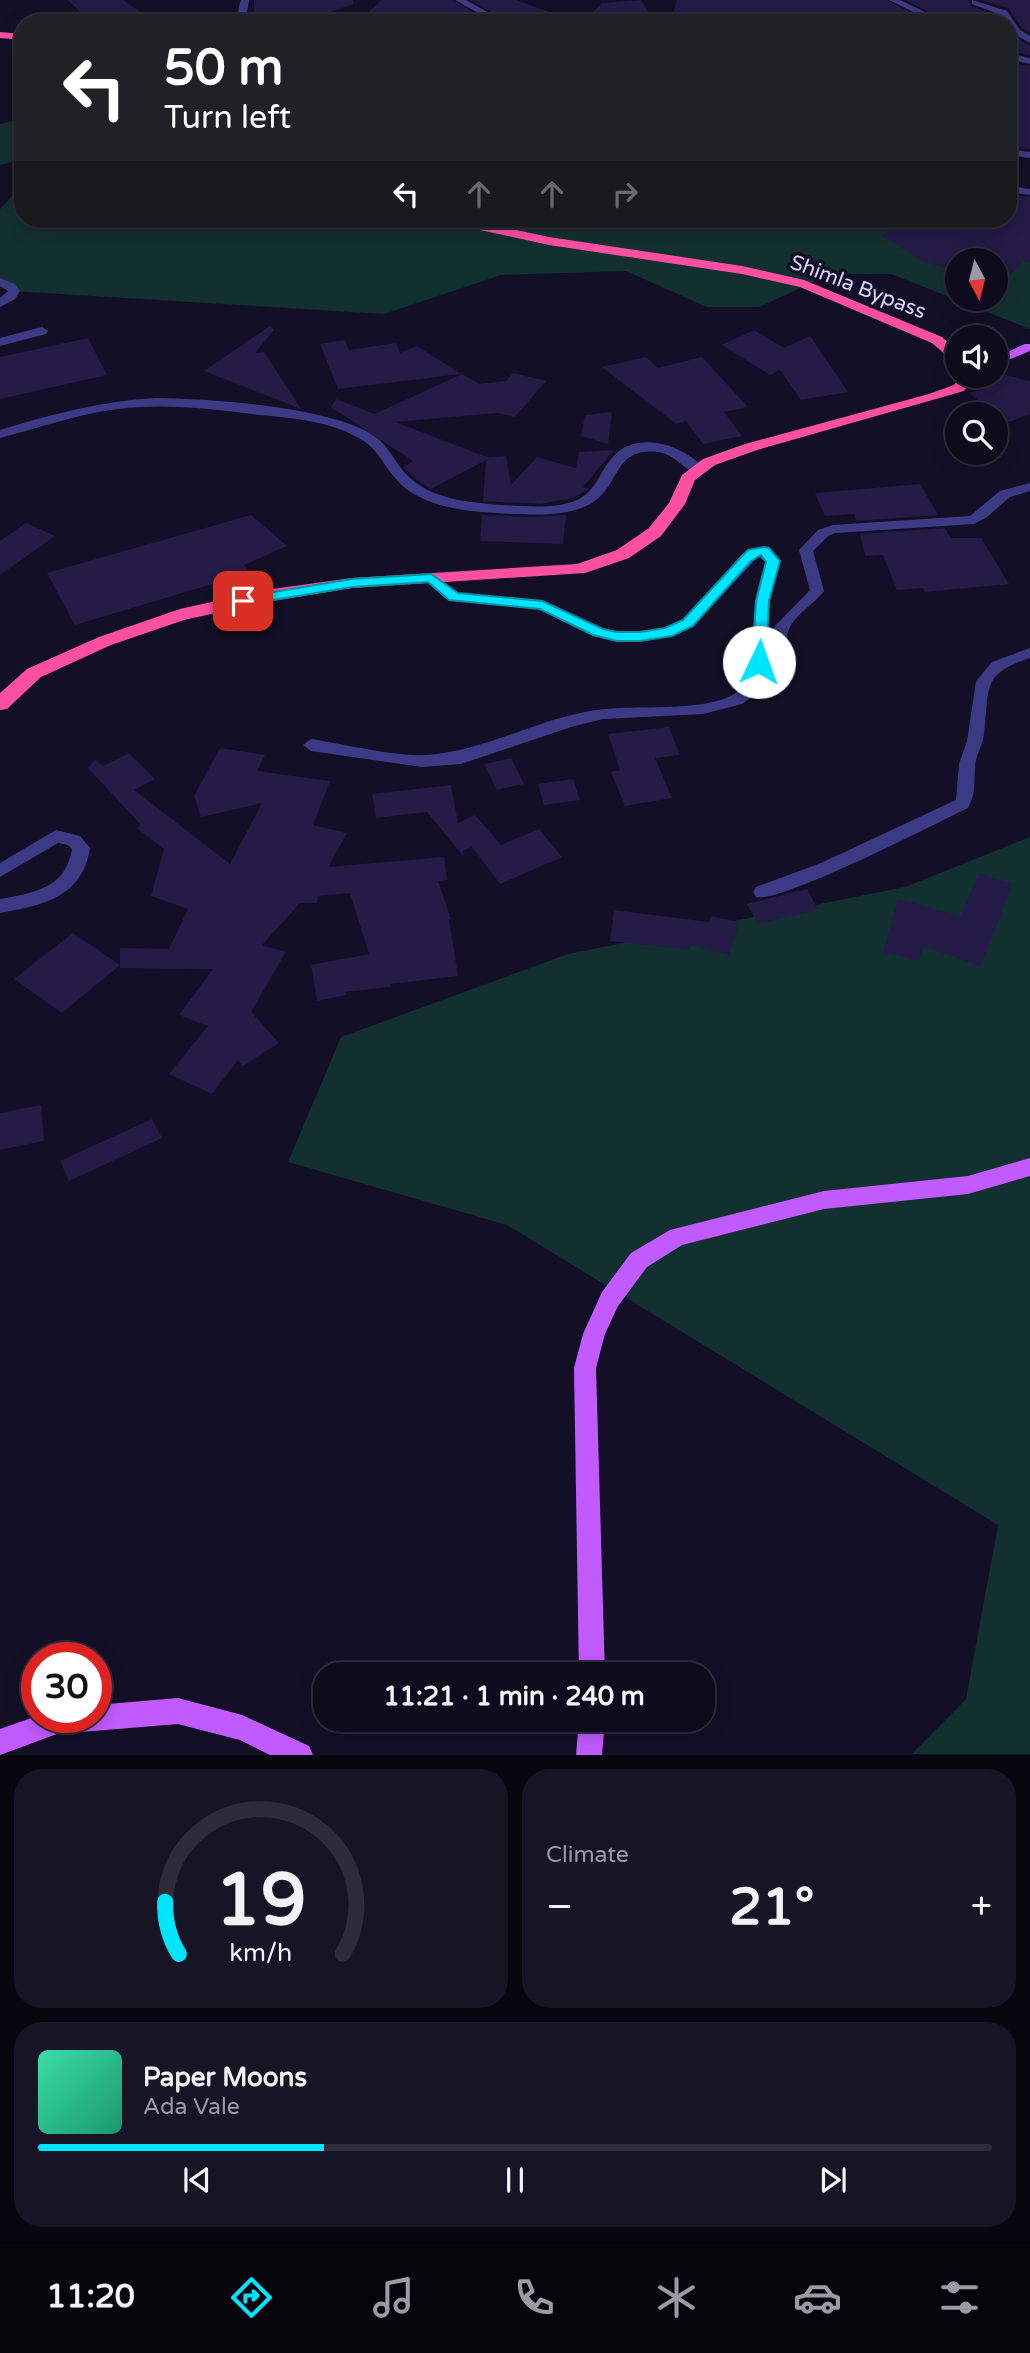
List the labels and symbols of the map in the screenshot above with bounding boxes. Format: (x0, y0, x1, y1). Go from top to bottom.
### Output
north arrow (945, 248, 1008, 312)
street label: Shimla Bypass (787, 250, 929, 324)
pin (213, 571, 273, 631)
position arrow (722, 625, 796, 699)
speed limit sign: 30 (21, 1642, 112, 1733)

